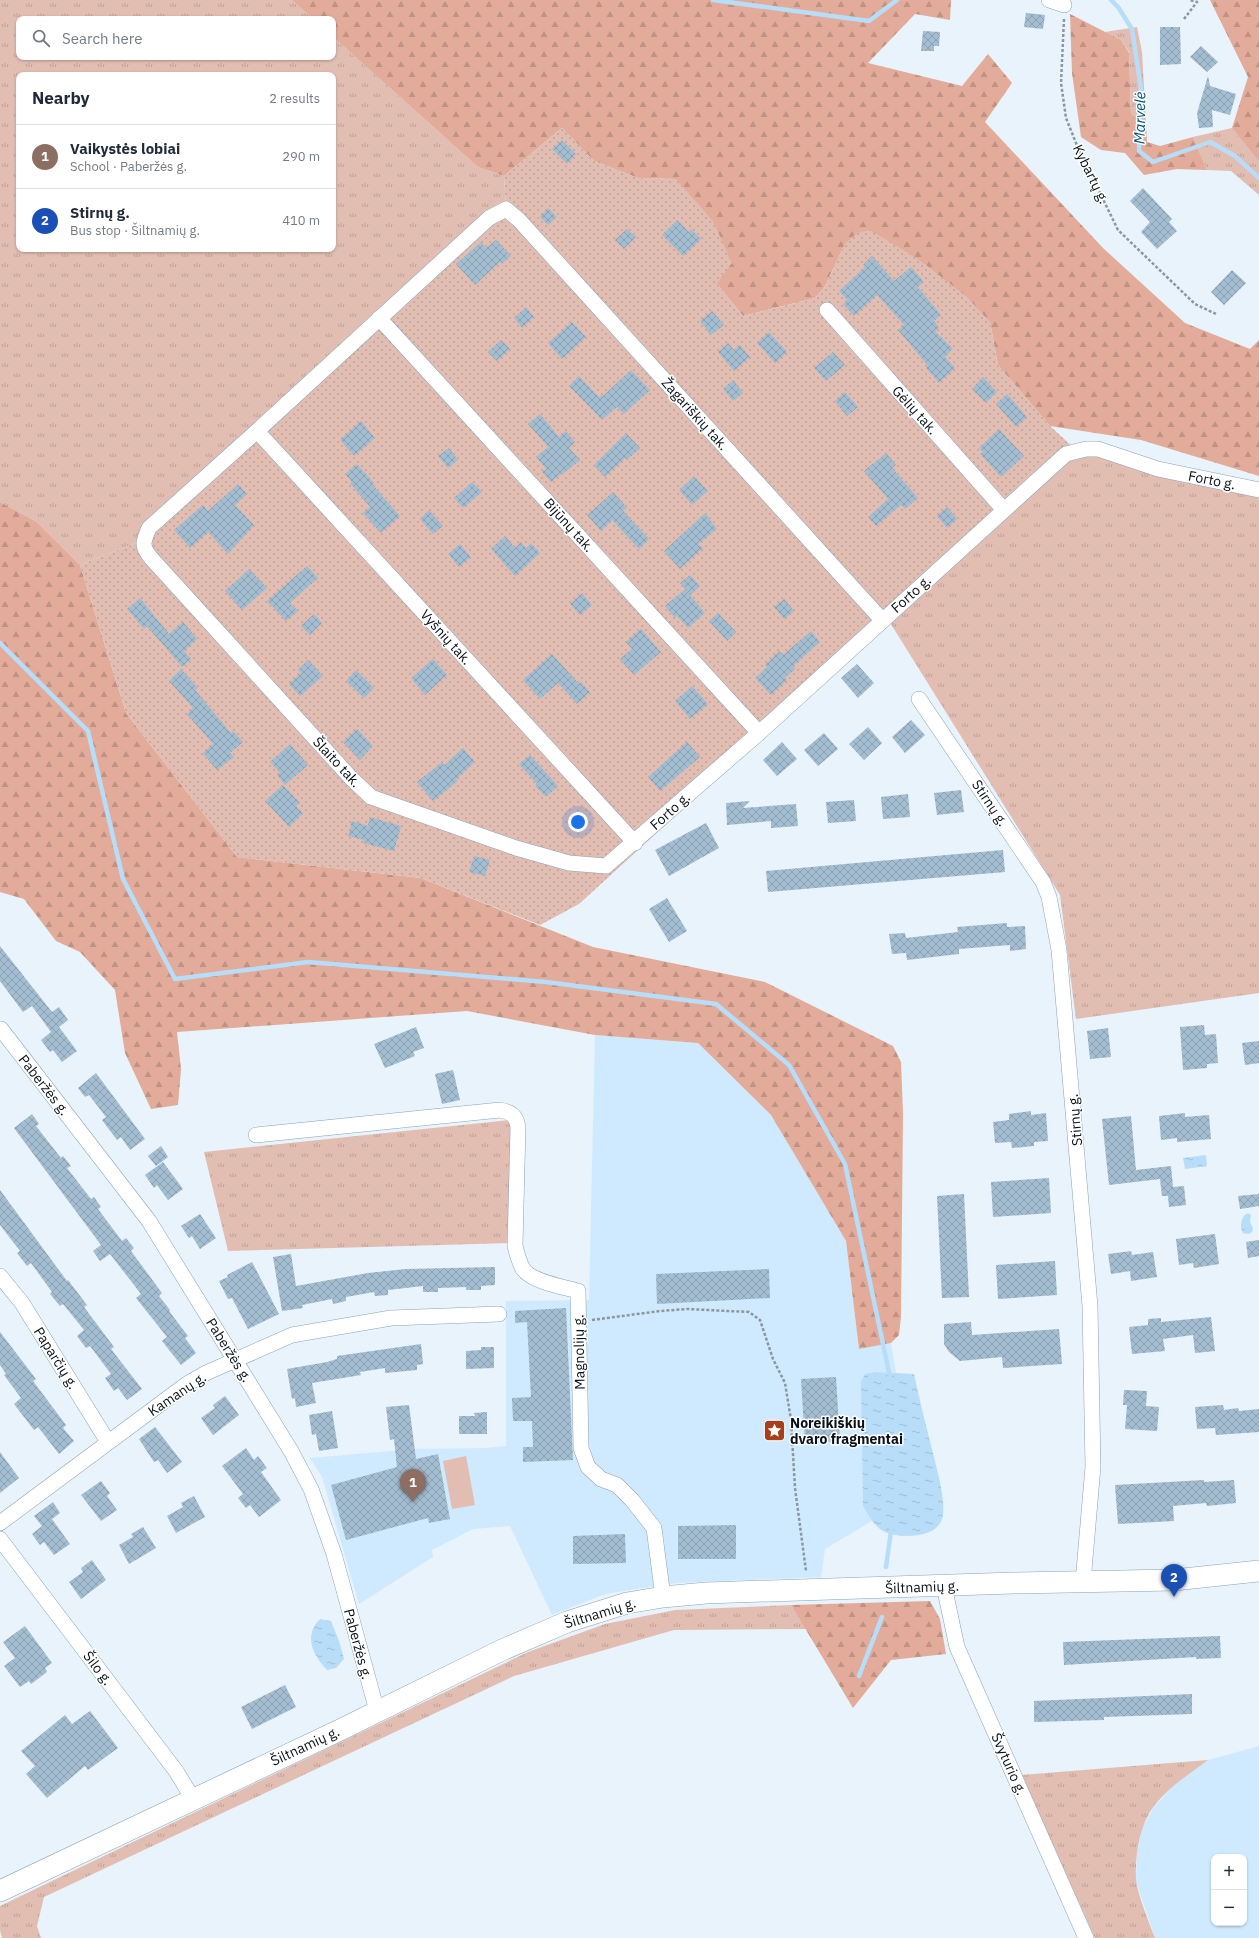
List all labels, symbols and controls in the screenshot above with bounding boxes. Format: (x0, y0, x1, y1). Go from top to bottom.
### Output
search box (16, 16, 336, 60)
icon: search (30, 27, 52, 49)
text: Search here (62, 29, 142, 48)
text: Nearby (32, 87, 90, 109)
text: 2 results (269, 90, 320, 107)
water label: Marvelė (1130, 91, 1149, 144)
text: Vaikystės lobiai (70, 139, 180, 158)
street label: Kybartų g. (1069, 141, 1113, 207)
text: 1 (41, 148, 49, 165)
text: 290 m (282, 148, 320, 165)
text: School · Paberžės g. (70, 158, 187, 175)
text: Stirnų g. (70, 203, 130, 222)
text: 2 (41, 212, 49, 229)
text: 410 m (282, 212, 320, 229)
text: Bus stop · Šiltnamių g. (70, 222, 200, 239)
street label: Žagariškių tak. (658, 373, 733, 454)
street label: Gėlių tak. (888, 382, 942, 438)
street label: Forto g. (1187, 467, 1237, 493)
street label: Bijūnų tak. (540, 494, 598, 556)
street label: Forto g. (887, 571, 935, 617)
street label: Vyšnių tak. (416, 606, 476, 668)
street label: Šlaito tak. (309, 732, 366, 791)
street label: Stirnų g. (968, 776, 1012, 830)
street label: Forto g. (646, 788, 694, 834)
your location (568, 812, 588, 832)
street label: Paberžės g. (15, 1051, 73, 1119)
street label: Stirnų g. (1064, 1093, 1086, 1147)
street label: Magnolijų g. (569, 1314, 589, 1390)
street label: Paberžės g. (202, 1315, 256, 1385)
street label: Paparčių g. (30, 1324, 82, 1392)
street label: Kamanų g. (144, 1368, 210, 1420)
place label: Noreikiškių dvaro fragmentai (790, 1414, 903, 1448)
place icon: Noreikiškių dvaro fragmentai (762, 1418, 788, 1444)
pin: 1 (400, 1469, 426, 1502)
pin: 2 (1161, 1564, 1187, 1597)
street label: Šiltnamių g. (885, 1576, 959, 1597)
street label: Šiltnamių g. (562, 1593, 638, 1632)
street label: Paberžės g. (340, 1607, 376, 1681)
street label: Šilo g. (79, 1647, 117, 1689)
street label: Šiltnamių g. (267, 1721, 342, 1770)
street label: Švyturio g. (987, 1730, 1032, 1798)
map controls (1211, 1854, 1247, 1926)
button: + (1211, 1854, 1247, 1890)
button: − (1211, 1890, 1247, 1926)

